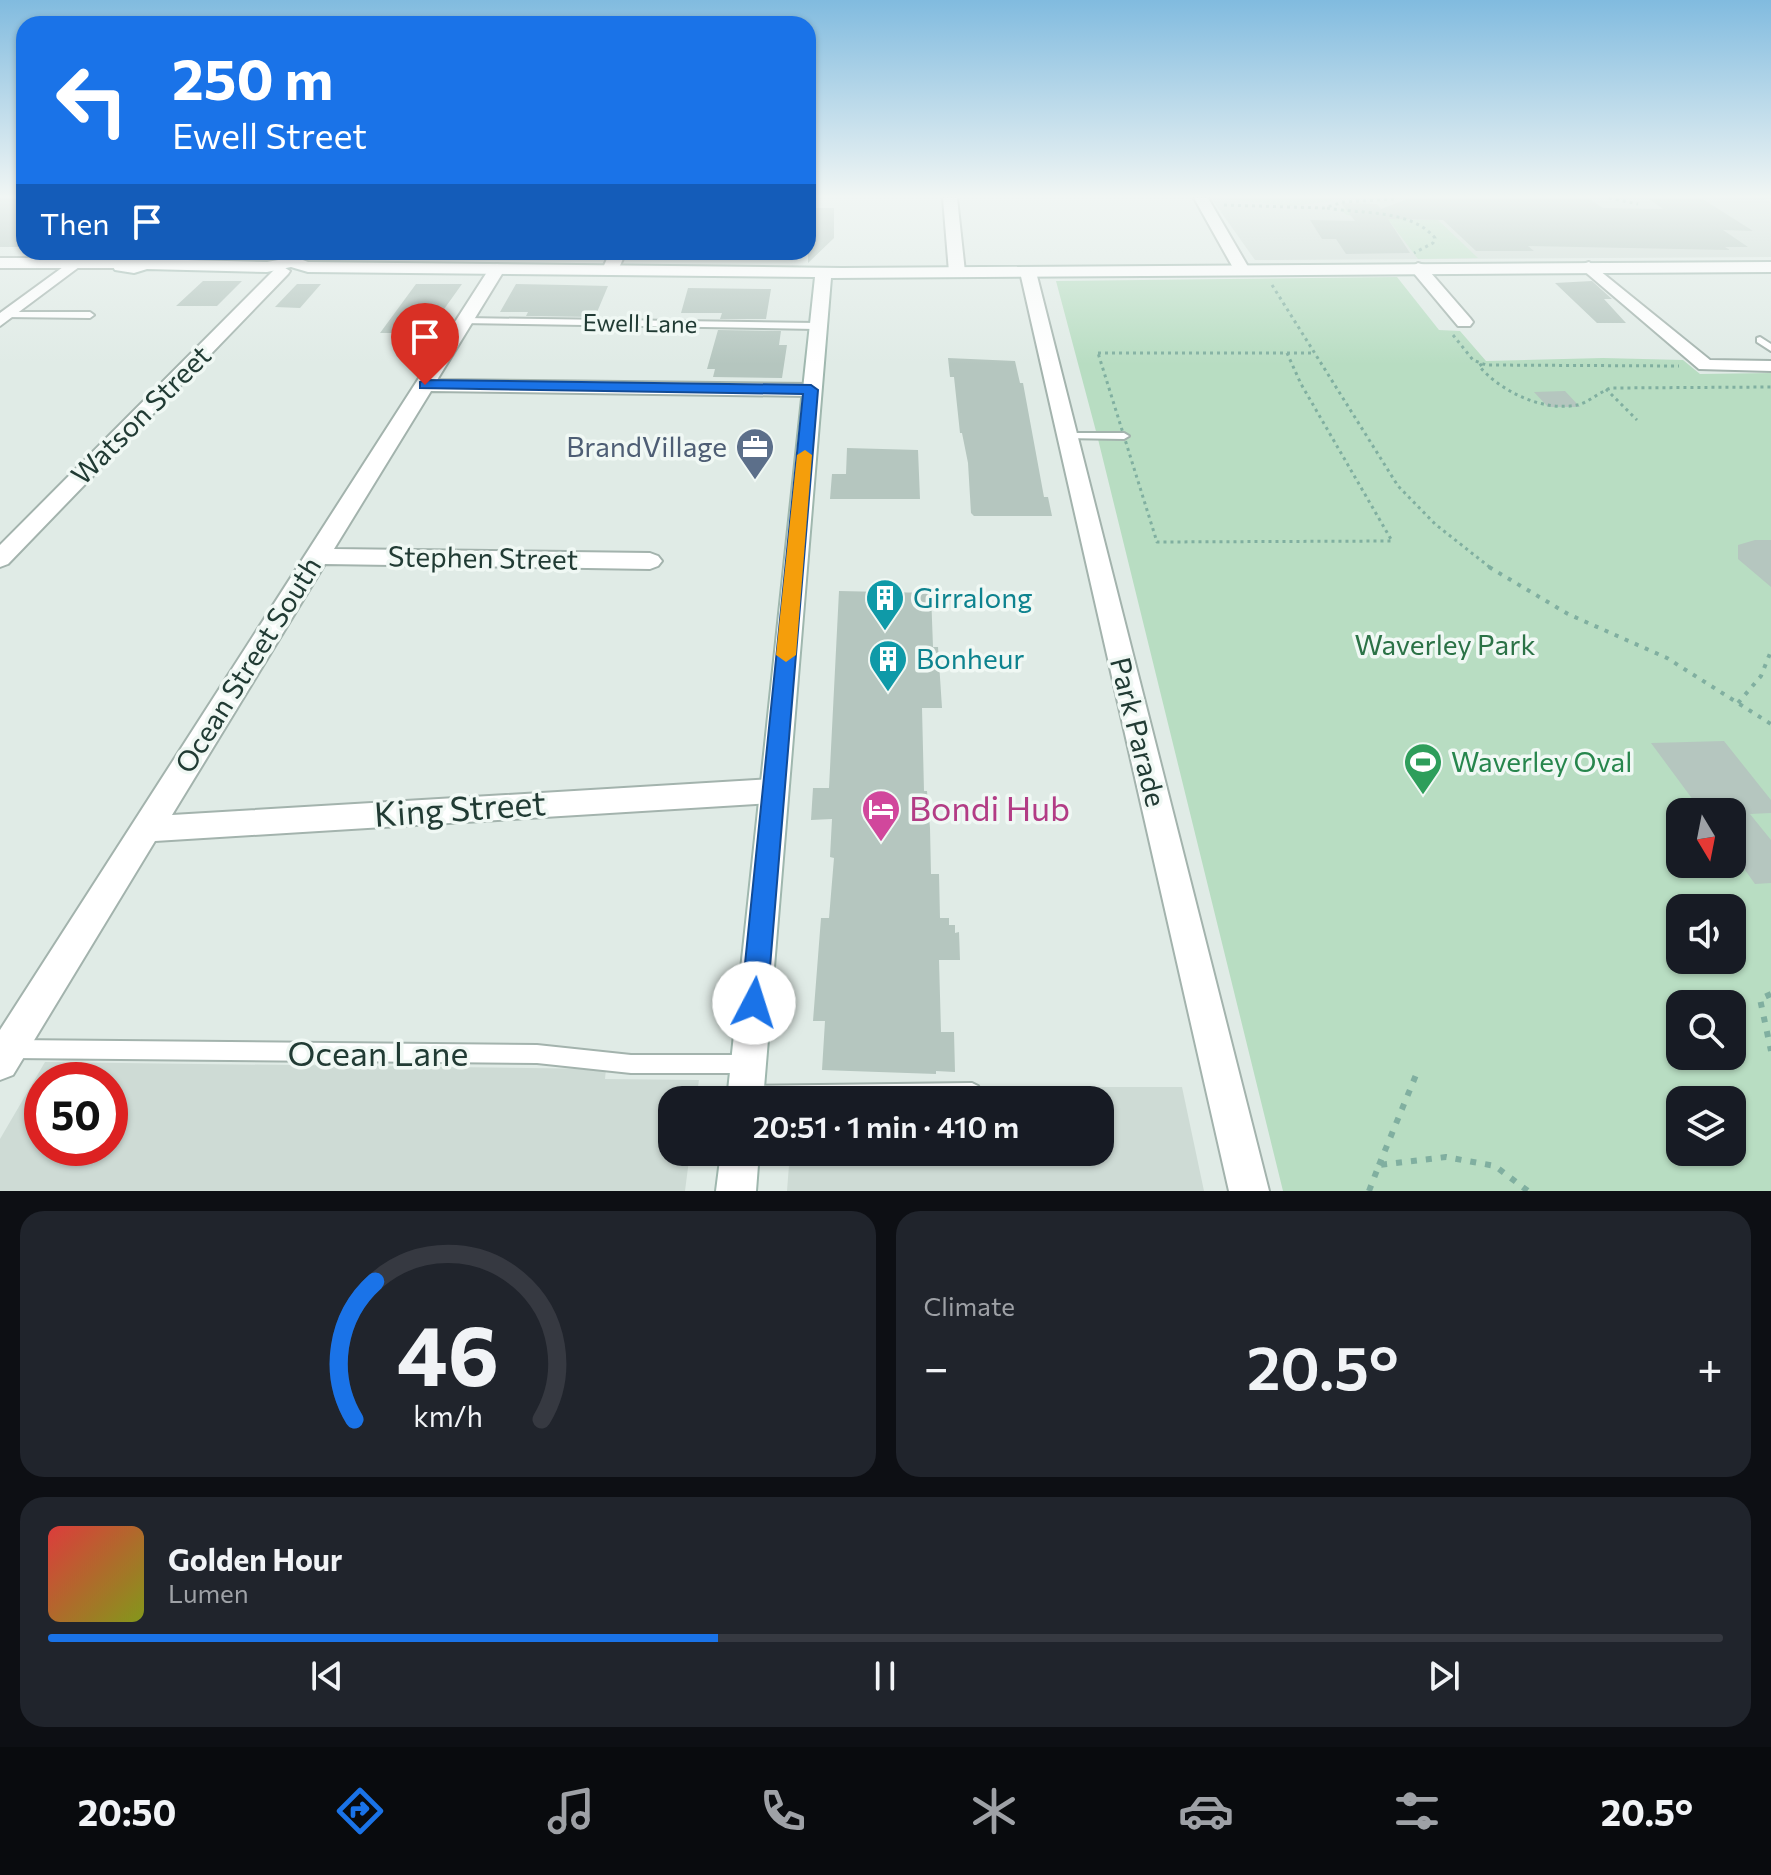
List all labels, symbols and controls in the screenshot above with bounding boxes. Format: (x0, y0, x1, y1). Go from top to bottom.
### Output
text: 250 m (172, 43, 333, 112)
icon: left (40, 48, 144, 152)
text: Ewell Street (172, 112, 367, 156)
icon: arrive (125, 200, 169, 244)
text: Then (40, 204, 109, 241)
pin (391, 303, 459, 385)
street label: Ewell Lane (582, 307, 698, 338)
icon: arrive (403, 315, 447, 359)
street label: Watson Street (63, 337, 217, 491)
office icon: BrandVillage (734, 426, 776, 481)
place label: BrandVillage (566, 429, 727, 463)
street label: Stephen Street (388, 538, 578, 576)
street label: Ocean Street South (167, 550, 327, 779)
building icon: Girralong (864, 577, 906, 632)
place label: Girralong (913, 580, 1033, 614)
park label: Waverley Park (1354, 627, 1536, 661)
building icon: Bonheur (867, 638, 909, 693)
place label: Bonheur (916, 641, 1025, 675)
street label: Park Parade (1104, 654, 1174, 810)
sports icon: Waverley Oval (1402, 741, 1444, 796)
place label: Waverley Oval (1451, 744, 1632, 778)
street label: King Street (373, 780, 547, 834)
place label: Bondi Hub (909, 786, 1070, 828)
hotel icon: Bondi Hub (860, 788, 902, 843)
north arrow (1666, 798, 1746, 878)
map controls (1666, 798, 1746, 1166)
button: sound (1666, 894, 1746, 974)
position arrow (712, 961, 796, 1045)
button: search (1666, 990, 1746, 1070)
street label: Ocean Lane (288, 1031, 468, 1073)
speed limit sign: 50 (24, 1062, 128, 1166)
button: layers (1666, 1086, 1746, 1166)
text: 20:51 · 1 min · 410 m (753, 1107, 1019, 1144)
text: Climate (924, 1290, 1015, 1321)
text: 46 (397, 1301, 499, 1403)
text: 20.5° (1247, 1329, 1399, 1402)
text: − (924, 1339, 949, 1393)
text: + (1697, 1339, 1723, 1393)
text: km/h (413, 1398, 483, 1433)
text: Golden Hour (168, 1540, 342, 1577)
text: Lumen (168, 1577, 249, 1608)
icon: previous (305, 1654, 349, 1698)
icon: pause (863, 1654, 907, 1698)
icon: next (1422, 1654, 1466, 1698)
icon: directions (332, 1783, 388, 1839)
icon: music (543, 1783, 599, 1839)
icon: phone (755, 1783, 811, 1839)
icon: climate (966, 1783, 1022, 1839)
icon: car (1178, 1783, 1234, 1839)
icon: filters (1389, 1783, 1445, 1839)
text: 20:50 (78, 1789, 176, 1833)
text: 20.5° (1601, 1789, 1693, 1833)

